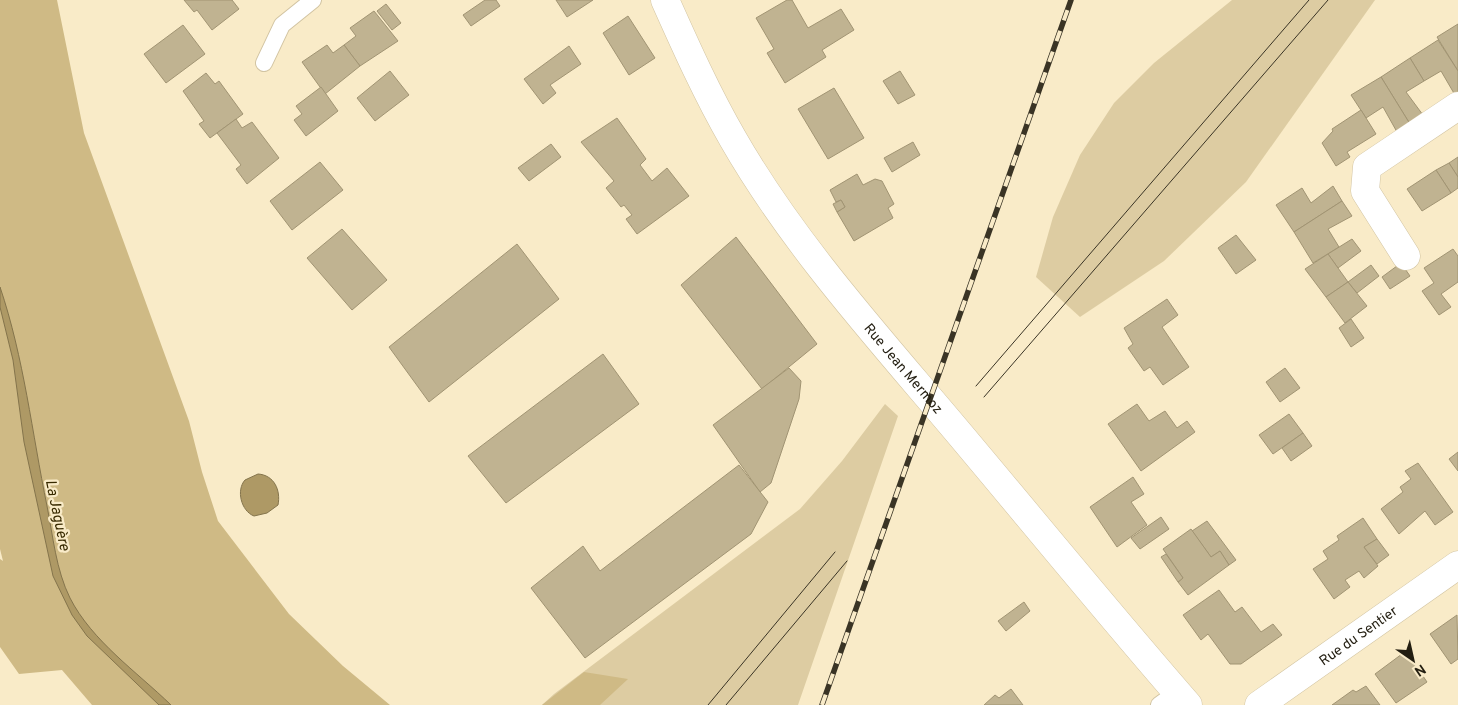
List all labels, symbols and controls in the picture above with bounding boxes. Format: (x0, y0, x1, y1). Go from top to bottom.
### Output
street label: Rue Jean Mermoz (860, 321, 946, 418)
water label: La Jaguère (40, 478, 73, 553)
street label: Rue du Sentier (1316, 603, 1402, 670)
north arrow (1388, 635, 1438, 685)
text: N (1411, 660, 1428, 679)

